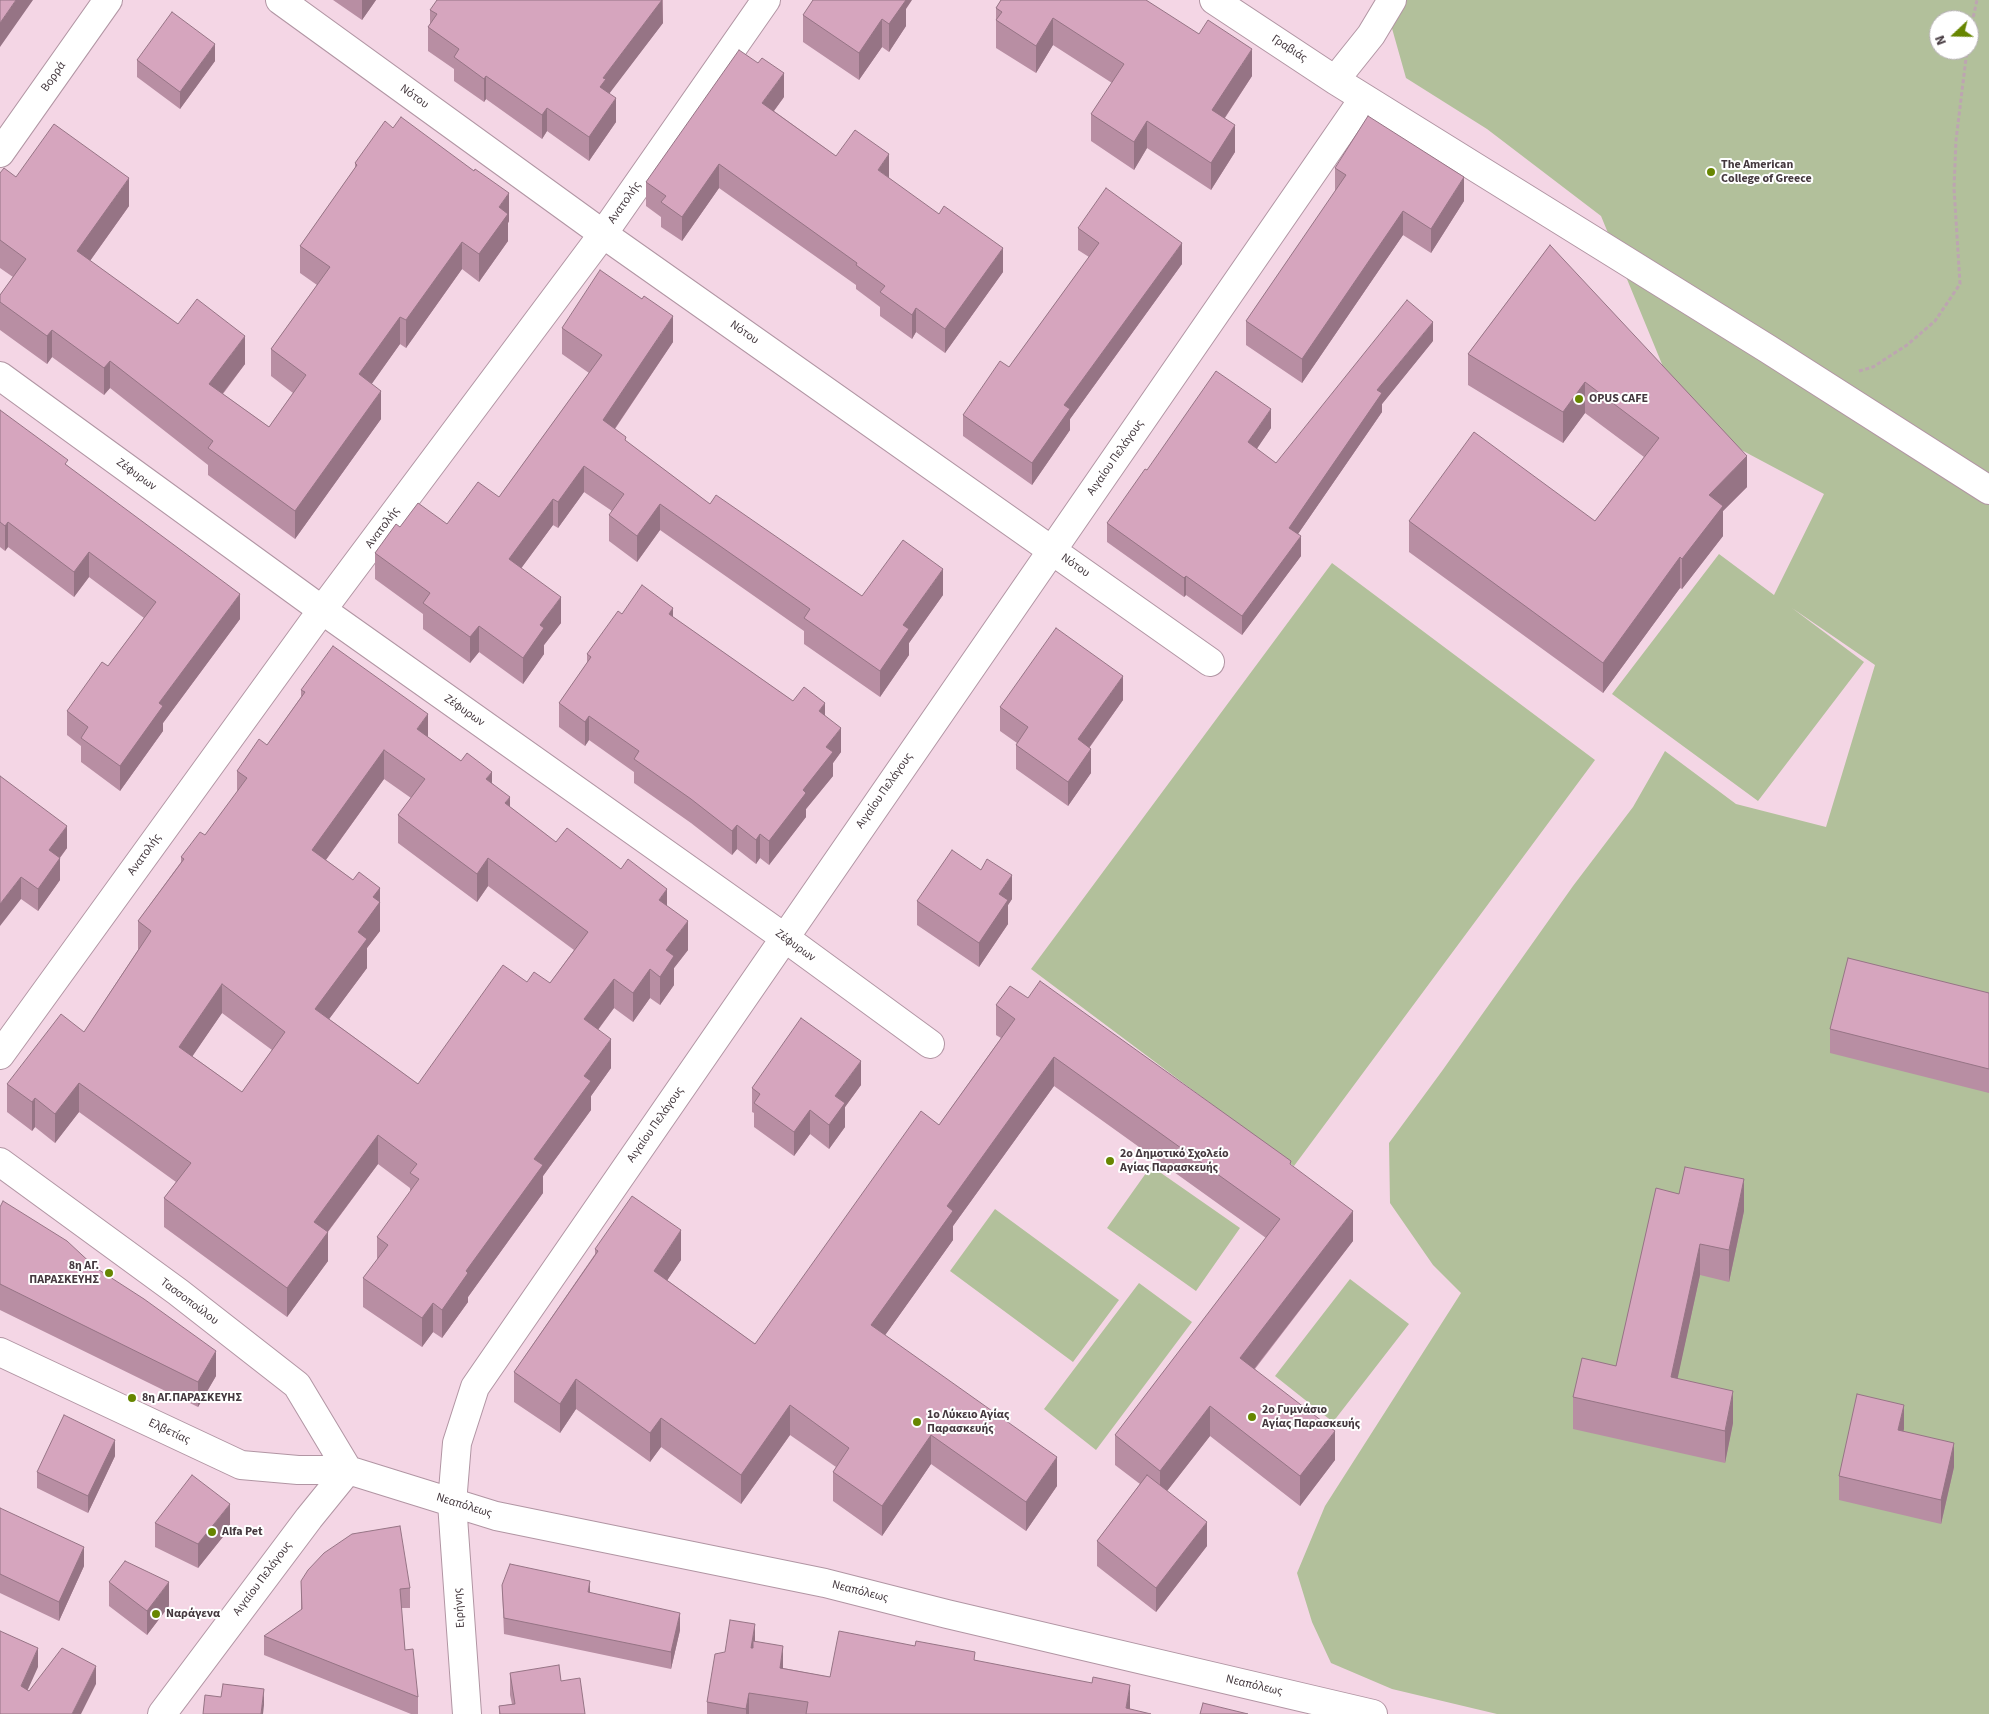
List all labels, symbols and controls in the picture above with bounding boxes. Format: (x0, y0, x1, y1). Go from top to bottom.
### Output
north arrow (1929, 10, 1979, 60)
street label: Γραβιάς (1269, 32, 1309, 66)
text: N (1930, 32, 1952, 48)
street label: Βορρά (39, 59, 69, 95)
street label: Νότου (397, 82, 431, 112)
place label: The American College of Greece (1721, 158, 1812, 186)
marker: The American College of Greece (1705, 166, 1717, 178)
street label: Ανατολής (605, 179, 645, 227)
street label: Νότου (727, 318, 761, 348)
place label: OPUS CAFE (1589, 392, 1648, 406)
marker: OPUS CAFE (1573, 393, 1585, 405)
street label: Αιγαίου Πελάγους (1085, 417, 1147, 499)
street label: Ζέφυρων (113, 456, 159, 494)
street label: Ανατολής (363, 505, 403, 551)
street label: Νότου (1058, 551, 1092, 581)
street label: Ζέφυρων (441, 692, 487, 730)
street label: Αιγαίου Πελάγους (854, 750, 916, 832)
street label: Ανατολής (125, 831, 165, 879)
street label: Ζέφυρων (772, 927, 818, 965)
street label: Αιγαίου Πελάγους (625, 1084, 687, 1166)
place label: 2ο Δημοτικό Σχολείο Αγίας Παρασκευής (1120, 1147, 1229, 1175)
marker: 2ο Δημοτικό Σχολείο Αγίας Παρασκευής (1104, 1155, 1116, 1167)
place label: 8η ΑΓ. ΠΑΡΑΣΚΕΥΗΣ (29, 1259, 99, 1287)
marker: 8η ΑΓ. ΠΑΡΑΣΚΕΥΗΣ (103, 1267, 115, 1279)
street label: Τασσοπούλου (157, 1275, 221, 1329)
place label: 8η ΑΓ.ΠΑΡΑΣΚΕΥΗΣ (142, 1391, 242, 1405)
marker: 8η ΑΓ.ΠΑΡΑΣΚΕΥΗΣ (126, 1392, 138, 1404)
place label: 2ο Γυμνάσιο Αγίας Παρασκευής (1262, 1403, 1360, 1431)
place label: 1ο Λύκειο Αγίας Παρασκευής (927, 1408, 1009, 1436)
marker: 2ο Γυμνάσιο Αγίας Παρασκευής (1246, 1411, 1258, 1423)
street label: Ελβετίας (146, 1416, 192, 1448)
marker: 1ο Λύκειο Αγίας Παρασκευής (911, 1416, 923, 1428)
street label: Νεαπόλεως (434, 1491, 494, 1521)
place label: Alfa Pet (222, 1525, 262, 1539)
marker: Alfa Pet (206, 1526, 218, 1538)
street label: Αιγαίου Πελάγους (230, 1539, 296, 1619)
street label: Νεαπόλεως (830, 1578, 890, 1606)
street label: Ειρήνης (451, 1588, 469, 1628)
place label: Ναράγενα (166, 1607, 220, 1621)
marker: Ναράγενα (150, 1608, 162, 1620)
street label: Νεαπόλεως (1224, 1673, 1284, 1699)

